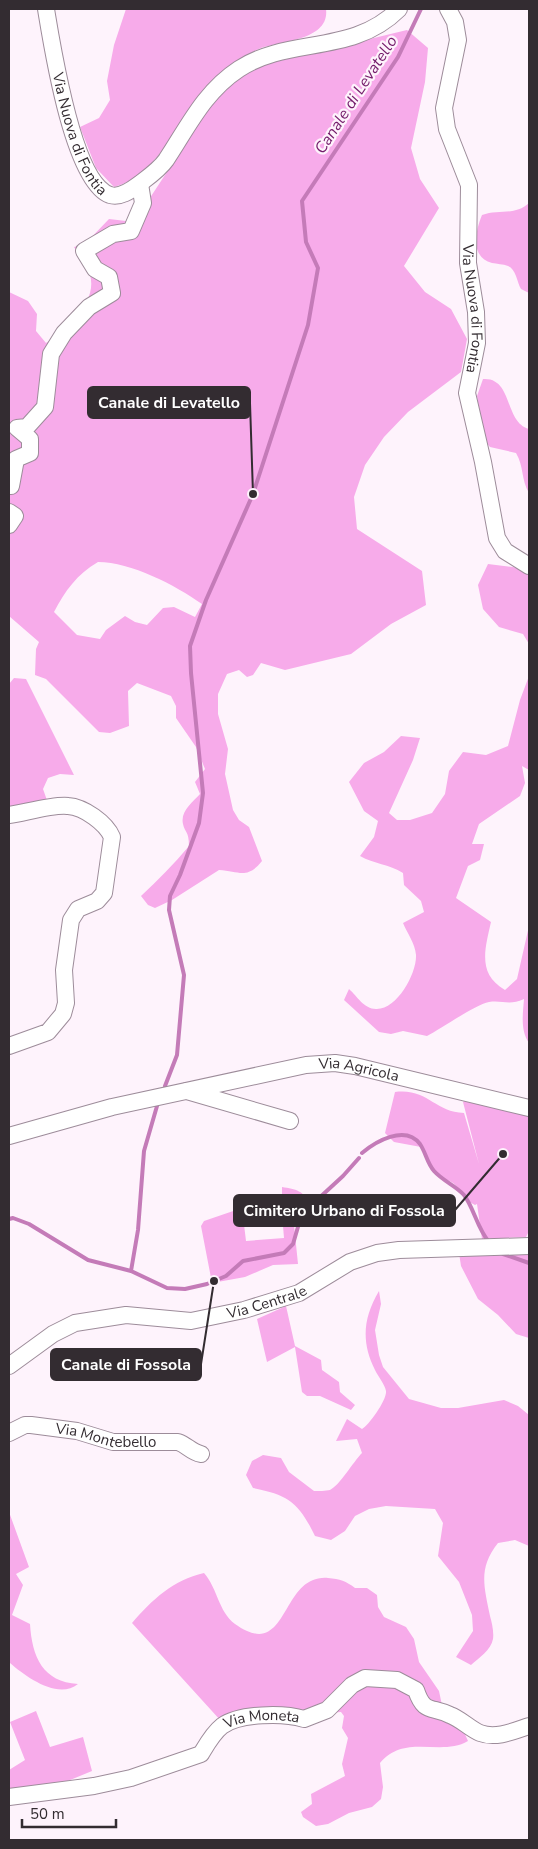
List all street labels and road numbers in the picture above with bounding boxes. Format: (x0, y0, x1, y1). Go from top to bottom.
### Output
street label: Via Nuova di Fontia (48, 70, 111, 200)
street label: Via Nuova di Fontia (458, 243, 487, 375)
street label: Via Agricola (317, 1053, 401, 1086)
street label: Via Centrale (224, 1280, 311, 1324)
street label: Via Montebello (53, 1418, 156, 1452)
street label: Via Moneta (219, 1705, 301, 1734)

